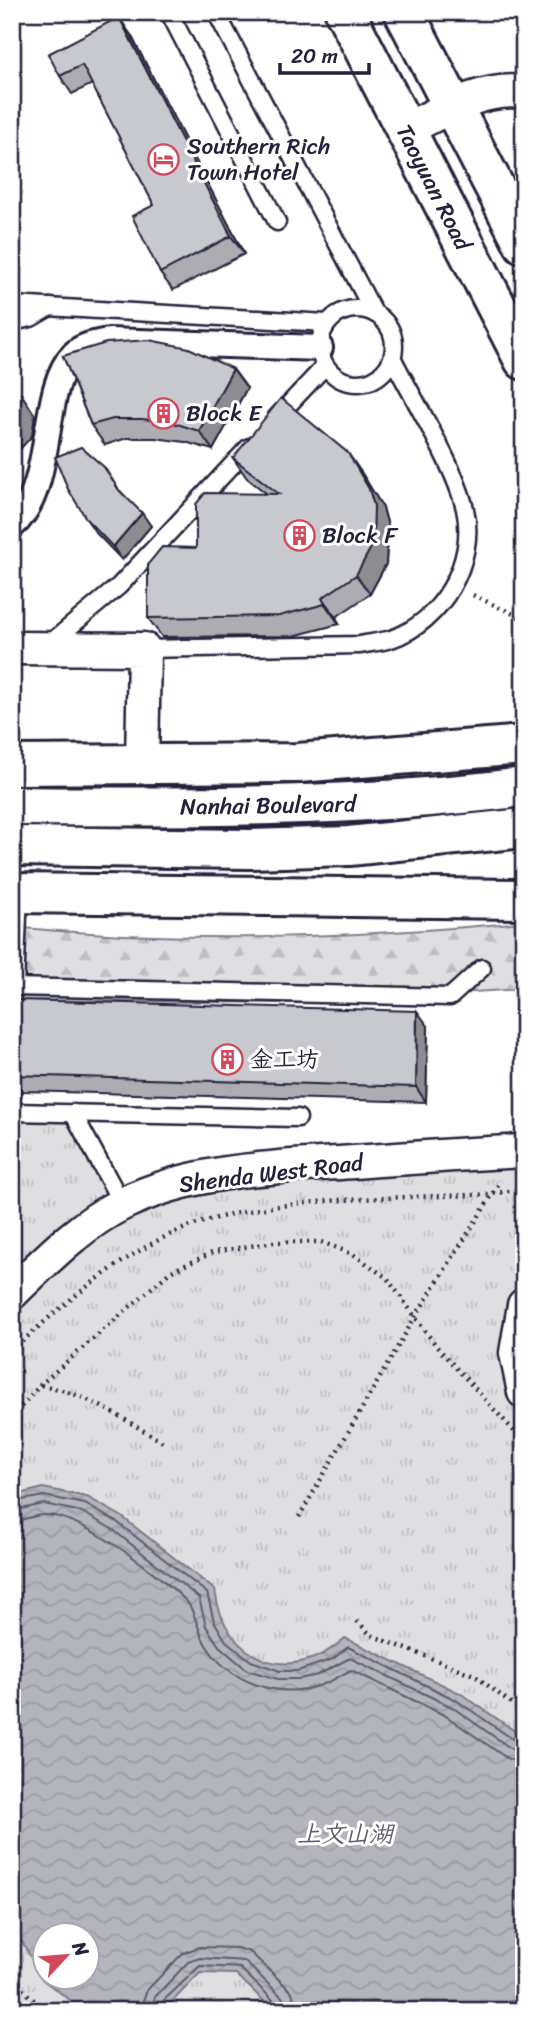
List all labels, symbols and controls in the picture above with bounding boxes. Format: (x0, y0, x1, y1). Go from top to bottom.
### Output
scale bar (280, 32, 370, 76)
text: 20 m (291, 37, 338, 75)
street label: Taoyuan Road (384, 117, 484, 259)
place label: Southern Rich Town Hotel (187, 126, 330, 193)
hotel icon: Southern Rich Town Hotel (147, 142, 181, 176)
place label: Block E (186, 393, 262, 434)
building icon: Block E (146, 396, 180, 430)
place label: Block F (322, 515, 398, 556)
building icon: Block F (282, 518, 316, 552)
street label: Nanhai Boulevard (180, 783, 358, 828)
place label: 金工坊 (250, 1039, 319, 1080)
building icon: 金工坊 (210, 1042, 244, 1076)
street label: Shenda West Road (177, 1142, 367, 1205)
water label: 上文山湖 (297, 1813, 396, 1855)
north arrow (32, 1922, 102, 1992)
text: N (63, 1935, 99, 1963)

